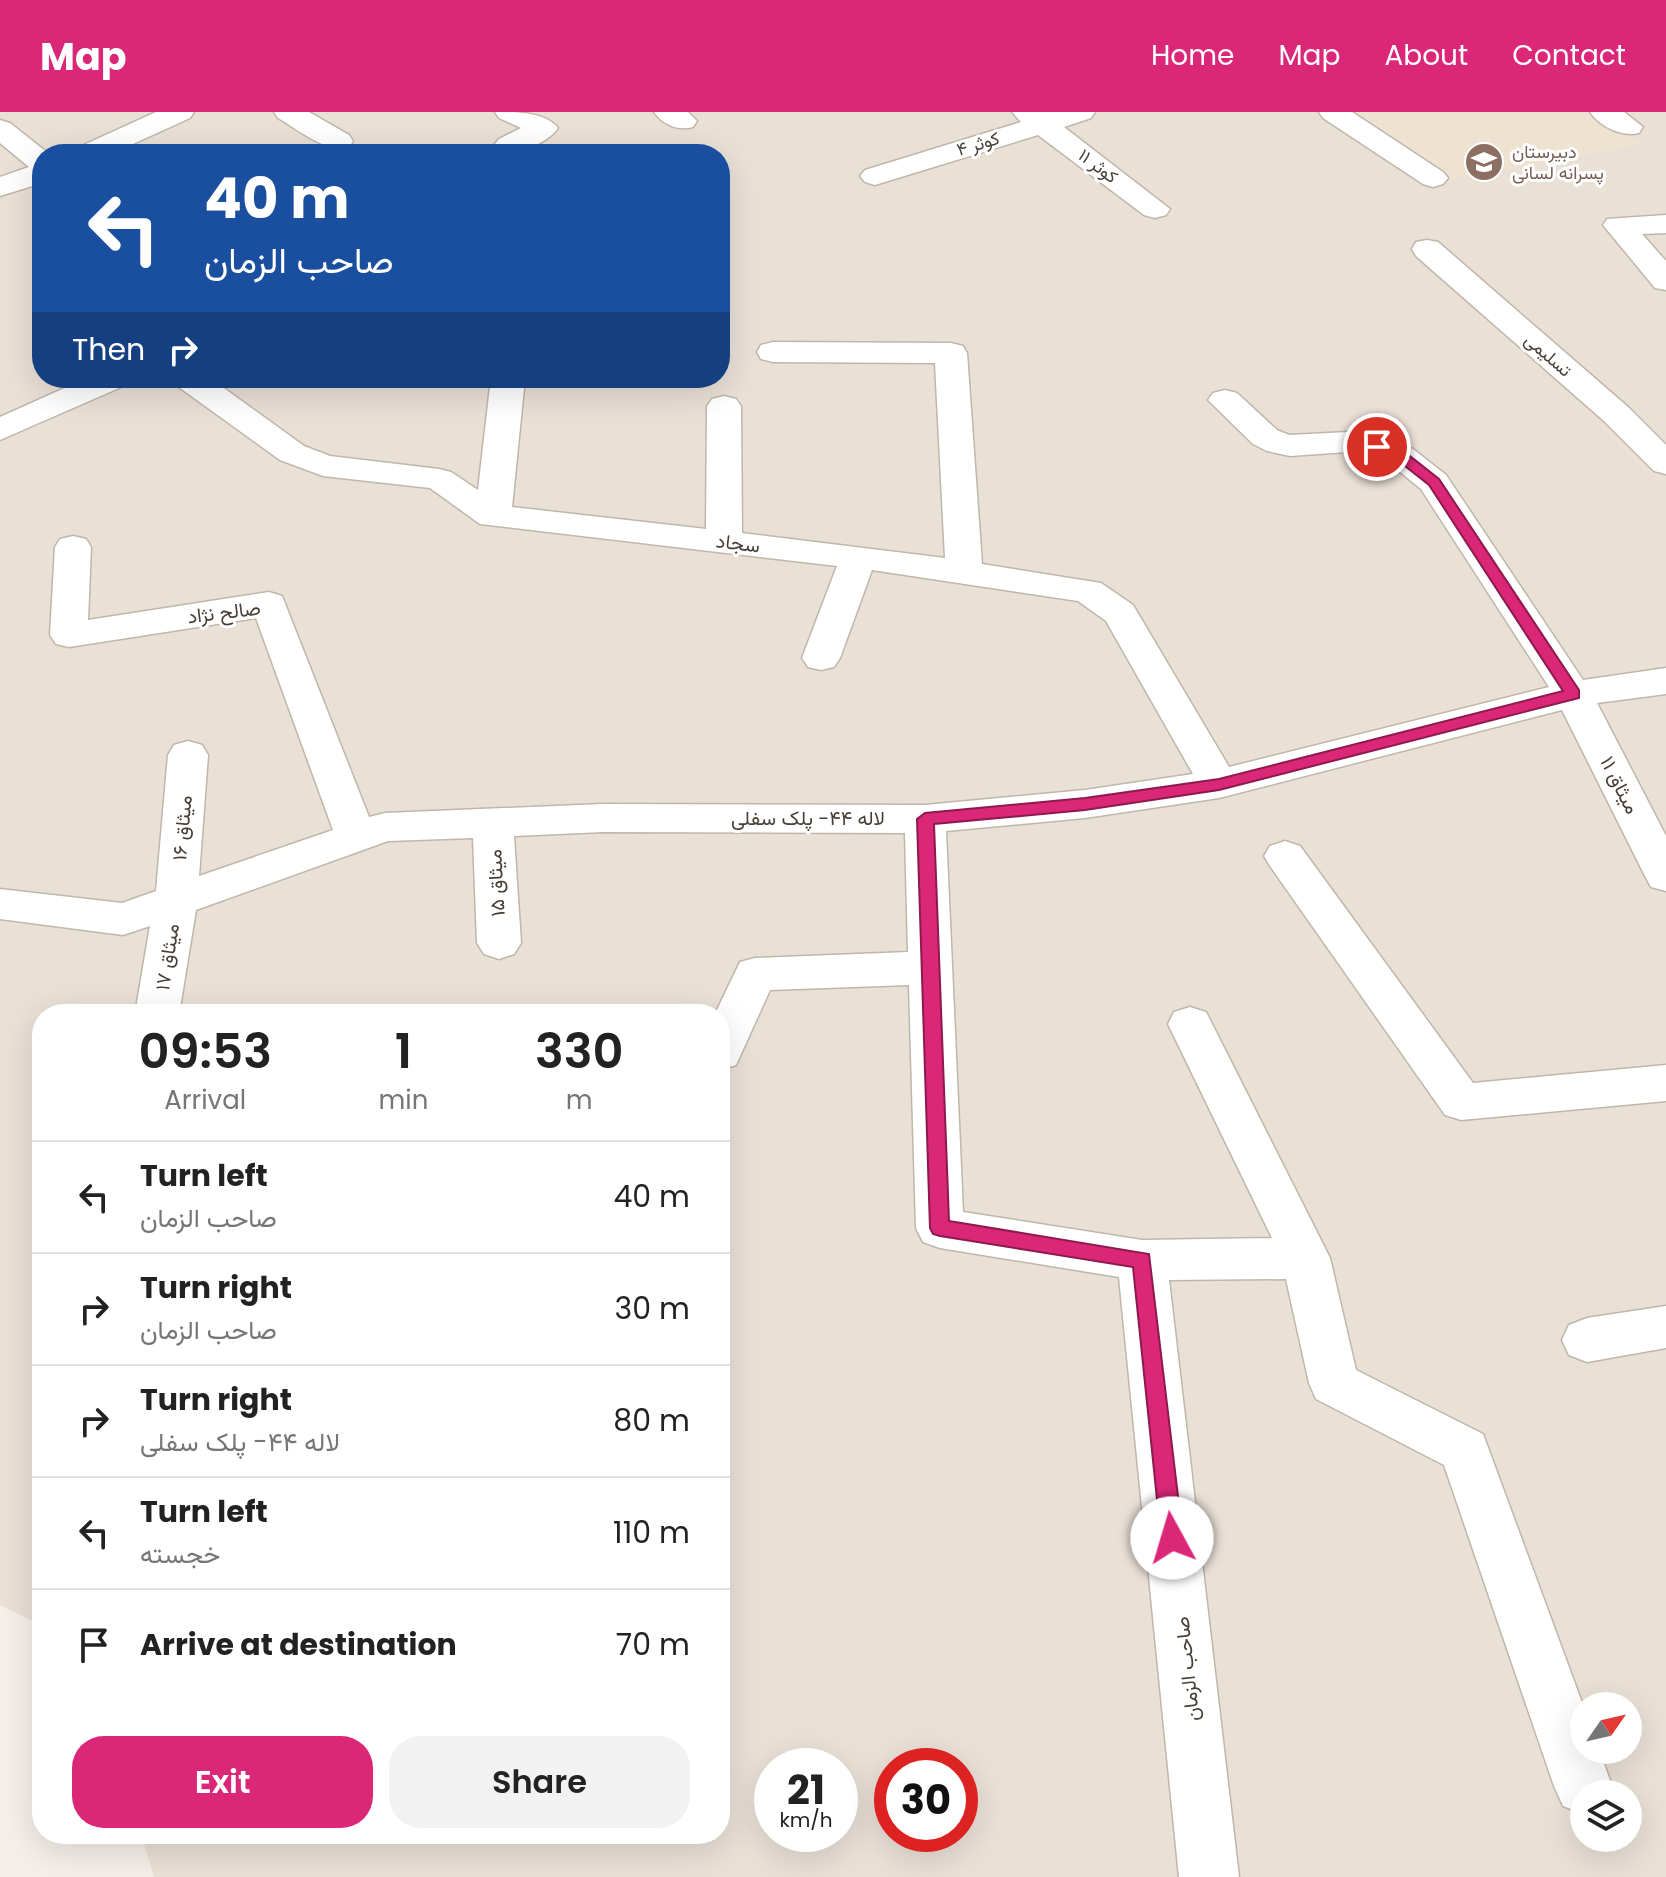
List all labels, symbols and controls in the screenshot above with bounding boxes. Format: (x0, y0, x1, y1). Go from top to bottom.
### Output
text: Map (40, 30, 127, 83)
text: Home (1151, 36, 1234, 75)
text: Map (1278, 36, 1340, 75)
text: About (1384, 36, 1468, 75)
text: Contact (1512, 36, 1626, 75)
street label: کوثر ۴ (953, 125, 1002, 162)
place label: دبیرستان پسرانه لسانی (1512, 139, 1604, 185)
school or university icon: دبیرستان پسرانه لسانی (1463, 141, 1505, 183)
street label: کوثر ۱۱ (1073, 142, 1123, 189)
text: 40 m (204, 159, 350, 238)
icon: left (72, 176, 176, 280)
text: صاحب الزمان (204, 235, 394, 286)
street label: تسلیمی (1519, 327, 1577, 382)
text: Then (72, 328, 145, 371)
icon: right (161, 328, 205, 372)
pin (1343, 413, 1411, 481)
icon: arrive (1355, 425, 1399, 469)
street label: سجاد (714, 526, 762, 560)
street label: صالح نژاد (186, 594, 262, 630)
street label: میثاق ۱۱ (1594, 751, 1646, 819)
street label: میثاق ۱۶ (165, 794, 199, 862)
street label: لاله ۴۴- پلک سفلی (731, 804, 885, 832)
street label: میثاق ۱۵ (480, 849, 512, 917)
street label: میثاق ۱۷ (148, 921, 186, 993)
text: 09:53 (139, 1018, 272, 1085)
text: 1 (395, 1018, 412, 1085)
text: 330 (535, 1018, 623, 1085)
text: Arrival (164, 1082, 246, 1118)
text: min (378, 1082, 428, 1118)
text: m (566, 1082, 593, 1118)
text: Turn left (140, 1154, 268, 1197)
icon: left (72, 1175, 116, 1219)
text: 40 m (613, 1175, 690, 1218)
text: صاحب الزمان (140, 1200, 277, 1236)
text: Turn right (140, 1266, 292, 1309)
icon: right (72, 1287, 116, 1331)
text: 30 m (615, 1287, 690, 1330)
text: صاحب الزمان (140, 1312, 277, 1348)
text: Turn right (140, 1378, 292, 1421)
icon: right (72, 1399, 116, 1443)
text: 80 m (613, 1399, 690, 1442)
text: لاله ۴۴- پلک سفلی (140, 1424, 340, 1460)
text: Turn left (140, 1490, 268, 1533)
position arrow (1130, 1496, 1214, 1580)
icon: left (72, 1511, 116, 1555)
text: 110 m (613, 1511, 690, 1554)
text: خجسته (140, 1536, 221, 1572)
street label: صاحب الزمان (1168, 1615, 1206, 1723)
icon: arrive (72, 1623, 116, 1667)
text: Arrive at destination (140, 1623, 457, 1666)
text: 70 m (616, 1623, 690, 1666)
north arrow (1570, 1692, 1642, 1764)
map controls (1570, 1692, 1642, 1852)
button: Exit (72, 1736, 373, 1828)
button: Share (389, 1736, 690, 1828)
speed limit sign: 30 (874, 1748, 978, 1852)
text: 21 (787, 1762, 825, 1818)
button: layers (1570, 1780, 1642, 1852)
text: km/h (779, 1806, 833, 1834)

